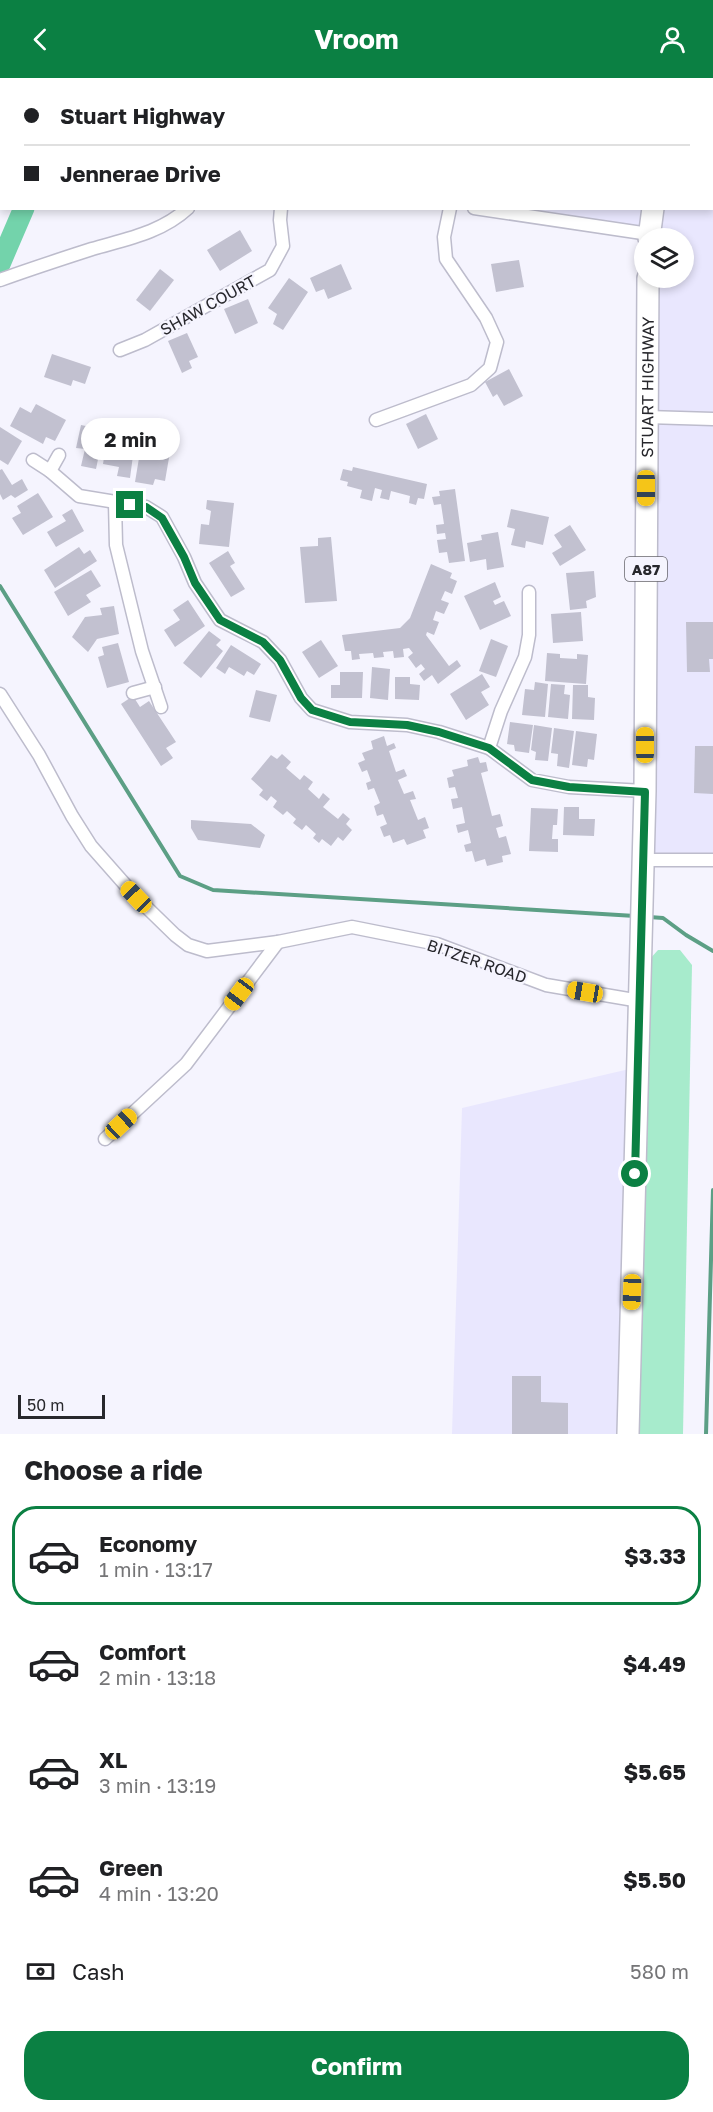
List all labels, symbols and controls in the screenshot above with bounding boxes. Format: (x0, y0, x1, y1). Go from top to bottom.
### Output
icon: back (24, 23, 57, 56)
text: Vroom (314, 23, 399, 55)
icon: person (656, 23, 689, 56)
text: Stuart Highway (60, 102, 225, 129)
text: Jennerae Drive (60, 160, 221, 187)
map controls (634, 228, 694, 288)
button: layers (634, 228, 694, 288)
street label: SHAW COURT (157, 270, 260, 340)
street label: STUART HIGHWAY (637, 316, 658, 458)
callout: 2 min (80, 418, 180, 460)
text: 2 min (104, 427, 157, 451)
car (637, 470, 655, 506)
route end (116, 491, 143, 518)
road number: A87 (625, 557, 667, 581)
car (636, 727, 654, 763)
car (117, 878, 155, 916)
street label: BITZER ROAD (424, 935, 530, 987)
car (221, 974, 257, 1014)
car (566, 980, 604, 1004)
car (102, 1105, 140, 1143)
route start (621, 1160, 648, 1187)
car (622, 1274, 642, 1310)
scale bar (18, 1392, 105, 1420)
text: 50 m (27, 1395, 64, 1415)
text: Choose a ride (24, 1454, 203, 1486)
icon: car (27, 1529, 81, 1583)
text: Economy (99, 1530, 197, 1557)
text: $3.33 (624, 1542, 686, 1569)
text: 1 min · 13:17 (99, 1557, 213, 1581)
icon: car (27, 1637, 81, 1691)
text: Comfort (99, 1638, 186, 1665)
text: $4.49 (623, 1650, 686, 1677)
text: 2 min · 13:18 (99, 1665, 216, 1689)
icon: car (27, 1745, 81, 1799)
text: XL (99, 1746, 127, 1773)
text: $5.65 (623, 1758, 686, 1785)
text: 3 min · 13:19 (99, 1773, 216, 1797)
icon: car (27, 1853, 81, 1907)
text: Green (99, 1854, 163, 1881)
text: $5.50 (623, 1866, 686, 1893)
text: 4 min · 13:20 (99, 1881, 219, 1905)
icon: cash (24, 1955, 57, 1988)
text: Cash (72, 1958, 125, 1985)
text: 580 m (630, 1959, 689, 1983)
button: Confirm (24, 2031, 689, 2100)

